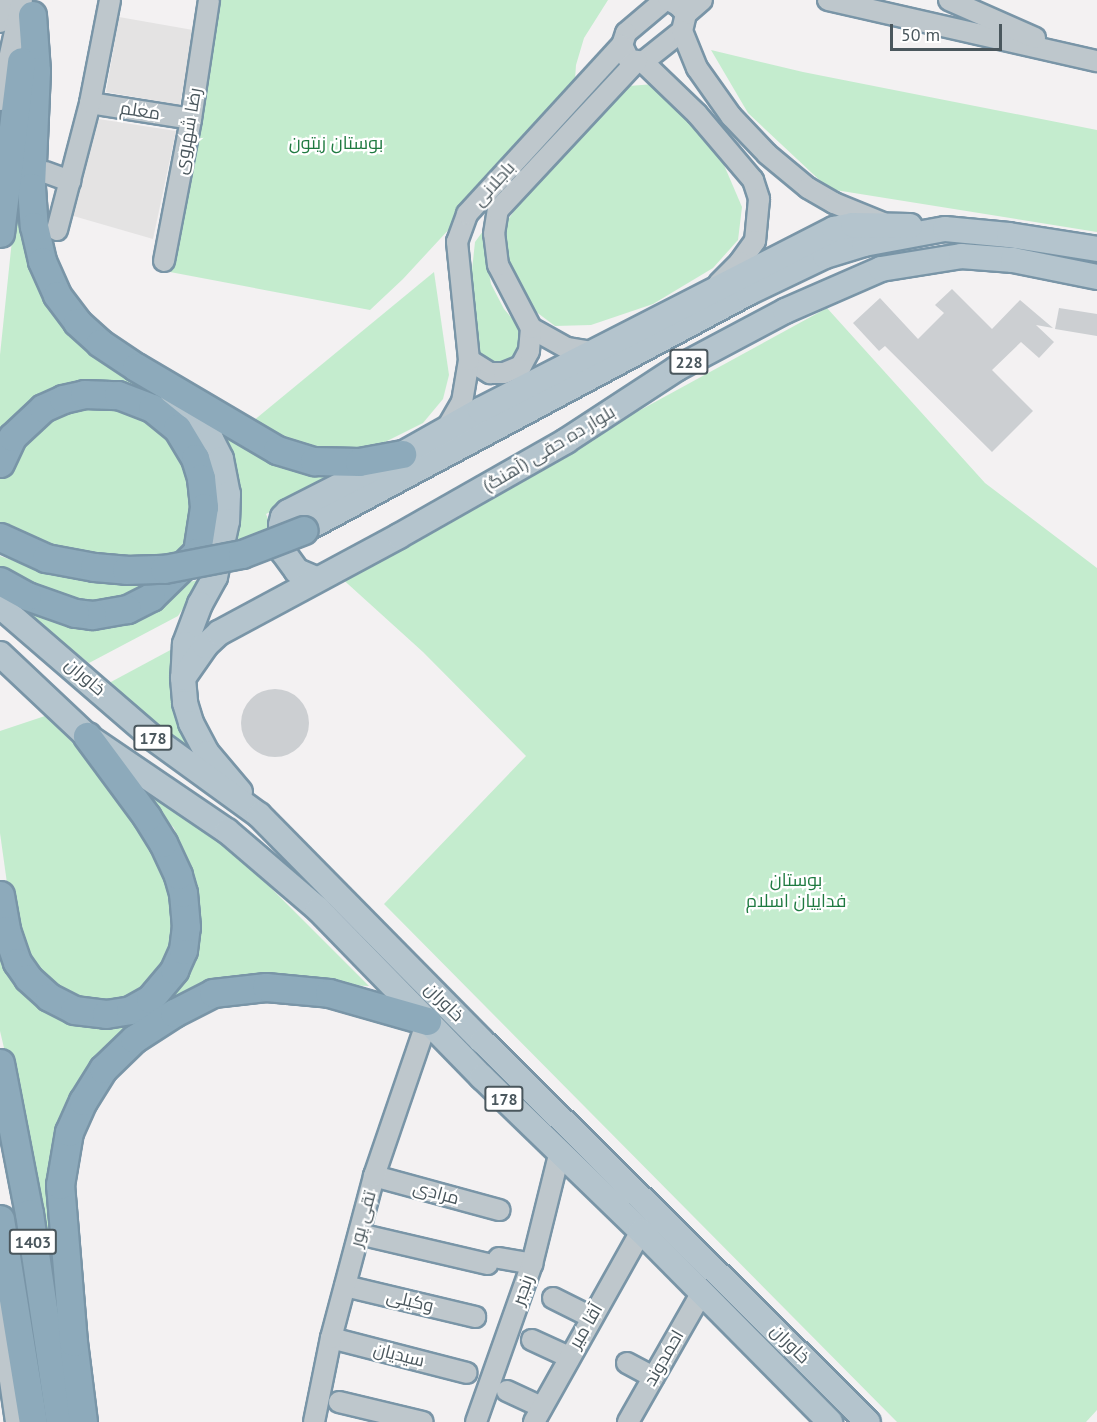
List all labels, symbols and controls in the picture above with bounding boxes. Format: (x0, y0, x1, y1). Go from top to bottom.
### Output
scale bar (893, 12, 1006, 50)
text: 50 m (901, 23, 940, 46)
street label: رضا شهروی (170, 86, 206, 176)
street label: معلم (118, 97, 162, 125)
park label: بوستان زیتون (289, 132, 383, 154)
street label: باجلانی (468, 157, 520, 211)
road number: 228 (668, 349, 710, 375)
street label: بلوار ده حقی (آهنگ) (479, 401, 619, 497)
street label: خاوران (60, 654, 110, 700)
road number: 178 (132, 725, 174, 751)
park label: بوستان فداییان اسلام (746, 870, 846, 912)
street label: خاوران (420, 978, 468, 1026)
road number: 178 (483, 1086, 525, 1112)
street label: مرادی (411, 1177, 461, 1209)
street label: تقی پور (345, 1189, 381, 1249)
road number: 1403 (8, 1229, 58, 1255)
street label: رنجبر (508, 1272, 538, 1308)
street label: وکیلی (384, 1285, 436, 1317)
street label: آقا میر (565, 1300, 607, 1352)
street label: خاوران (766, 1320, 814, 1368)
street label: احمدوند (639, 1326, 689, 1390)
street label: سیدیان (371, 1338, 427, 1372)

